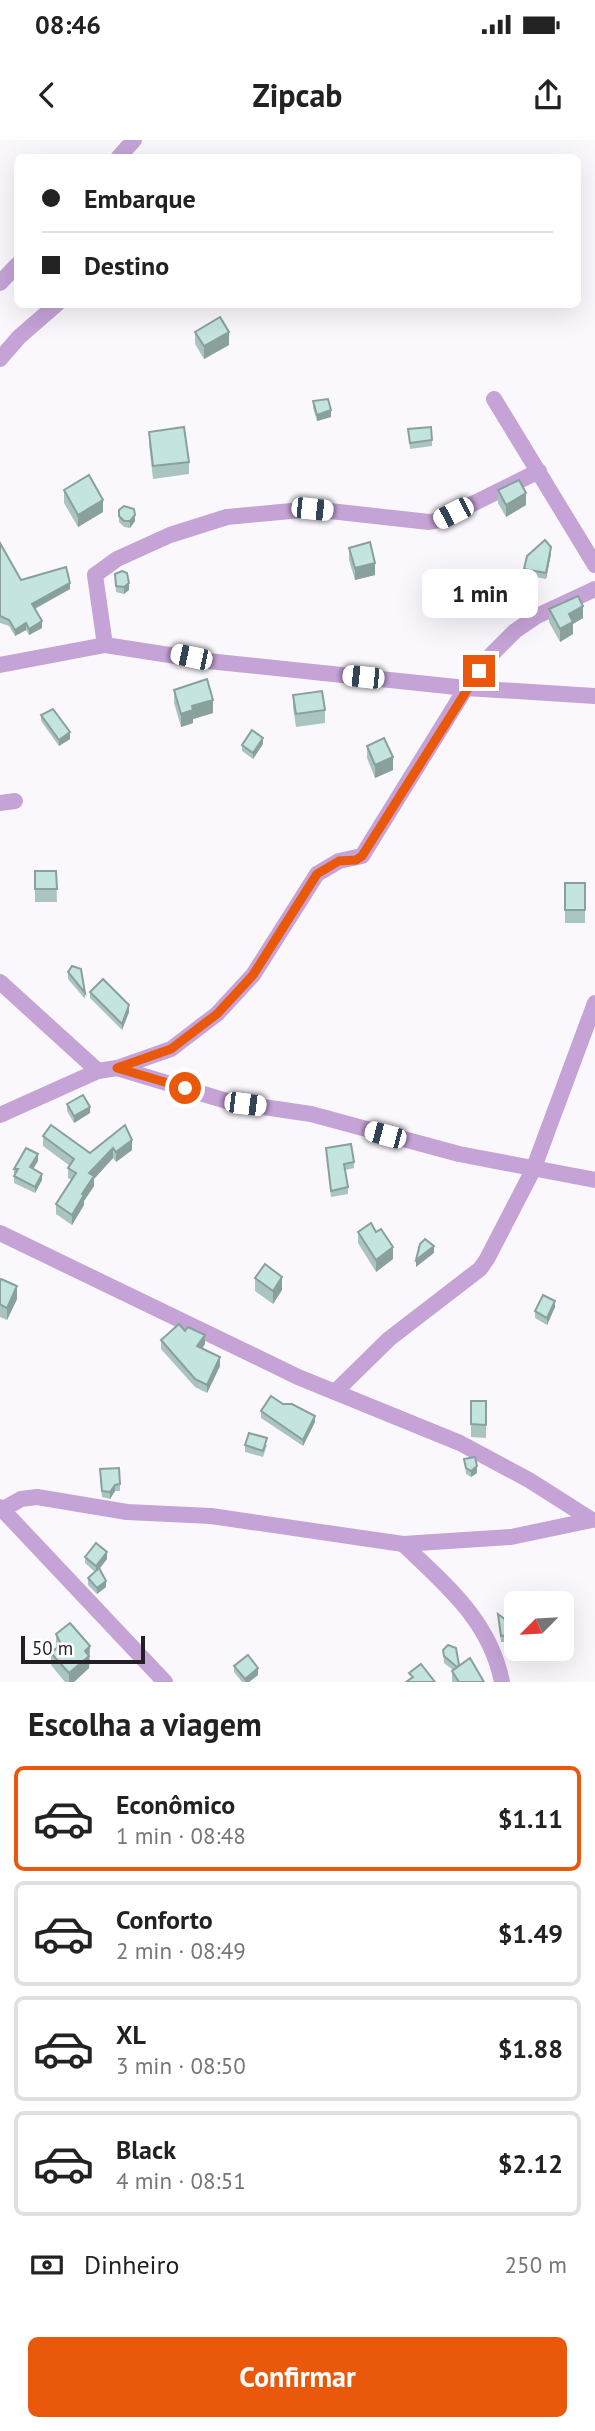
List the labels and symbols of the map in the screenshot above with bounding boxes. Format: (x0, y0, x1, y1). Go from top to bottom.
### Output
car (430, 494, 477, 532)
car (291, 496, 334, 522)
callout: 1 min (421, 570, 537, 618)
car (169, 642, 214, 672)
route end (463, 655, 495, 687)
car (342, 664, 385, 690)
route start (169, 1072, 201, 1104)
car (223, 1091, 268, 1117)
car (362, 1119, 409, 1151)
north arrow (504, 1591, 574, 1661)
scale bar (21, 1633, 145, 1665)

